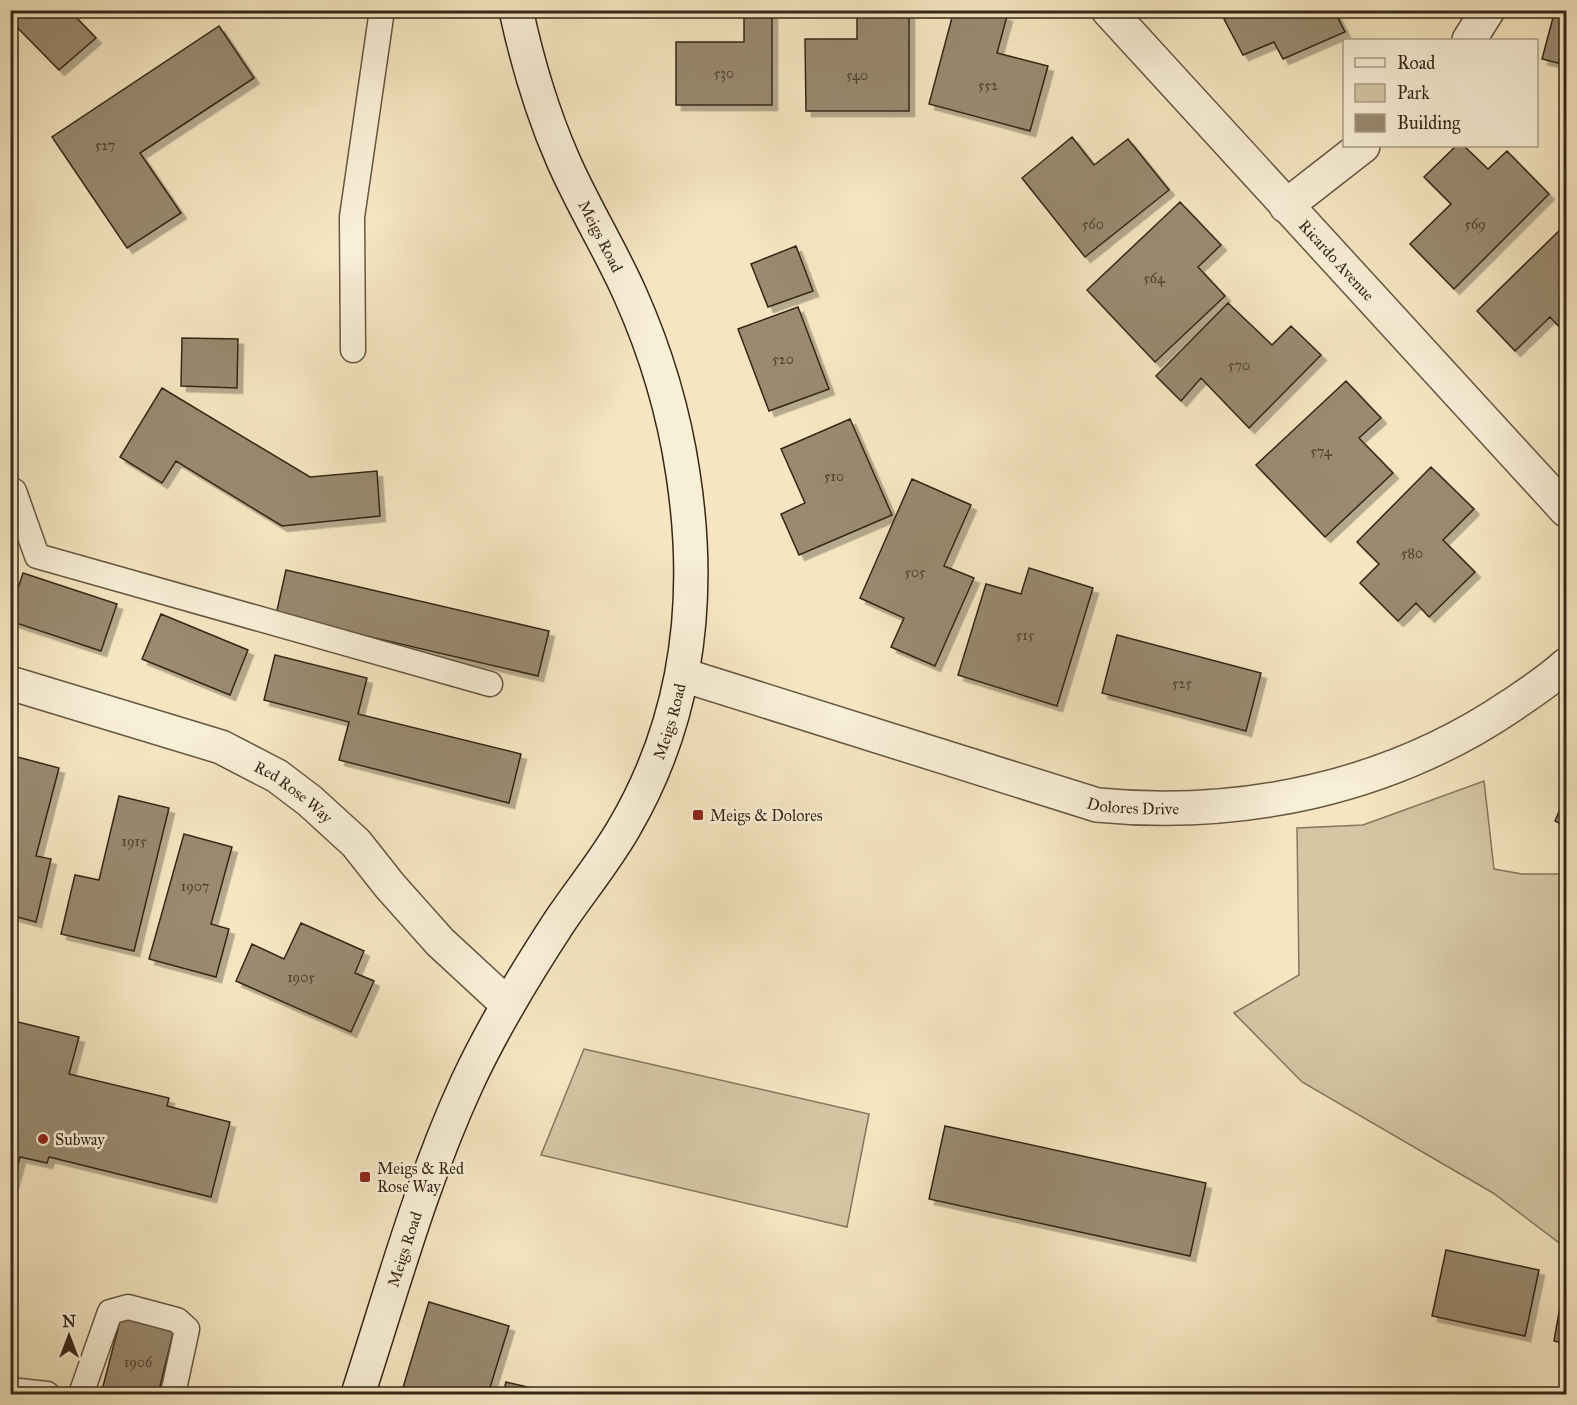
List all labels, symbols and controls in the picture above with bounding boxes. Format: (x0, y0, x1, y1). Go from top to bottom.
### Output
legend (1343, 39, 1538, 147)
text: Road (1397, 52, 1435, 74)
house number: 530 (714, 65, 734, 82)
house number: 540 (846, 67, 868, 84)
house number: 552 (978, 77, 998, 94)
text: Park (1397, 82, 1430, 104)
text: Building (1397, 112, 1461, 135)
house number: 527 (95, 137, 115, 154)
street label: Meigs Road (573, 197, 627, 276)
house number: 560 (1082, 216, 1104, 233)
street label: Ricardo Avenue (1295, 216, 1379, 305)
house number: 569 (1464, 216, 1486, 233)
house number: 564 (1143, 270, 1166, 287)
house number: 520 (772, 351, 794, 368)
house number: 570 (1228, 357, 1250, 374)
house number: 574 (1310, 443, 1333, 460)
house number: 510 (824, 468, 844, 485)
house number: 580 (1401, 545, 1423, 562)
house number: 505 (904, 564, 926, 581)
house number: 515 (1016, 627, 1035, 644)
house number: 525 (1172, 675, 1192, 692)
street label: Meigs Road (649, 682, 690, 762)
street label: Red Rose Way (251, 757, 337, 827)
street label: Dolores Drive (1085, 793, 1179, 818)
place label: Meigs & Dolores (710, 806, 823, 826)
marker: Meigs & Dolores (691, 808, 705, 822)
house number: 1915 (122, 833, 147, 850)
house number: 1907 (181, 878, 209, 895)
house number: 1905 (287, 969, 315, 986)
place label: Subway (55, 1130, 105, 1149)
marker: Subway (36, 1132, 50, 1146)
place label: Meigs & Red Rose Way (377, 1159, 464, 1196)
marker: Meigs & Red Rose Way (358, 1170, 372, 1184)
street label: Meigs Road (383, 1209, 426, 1289)
north arrow (39, 1306, 99, 1366)
text: N (62, 1312, 76, 1331)
house number: 1906 (124, 1354, 153, 1371)

